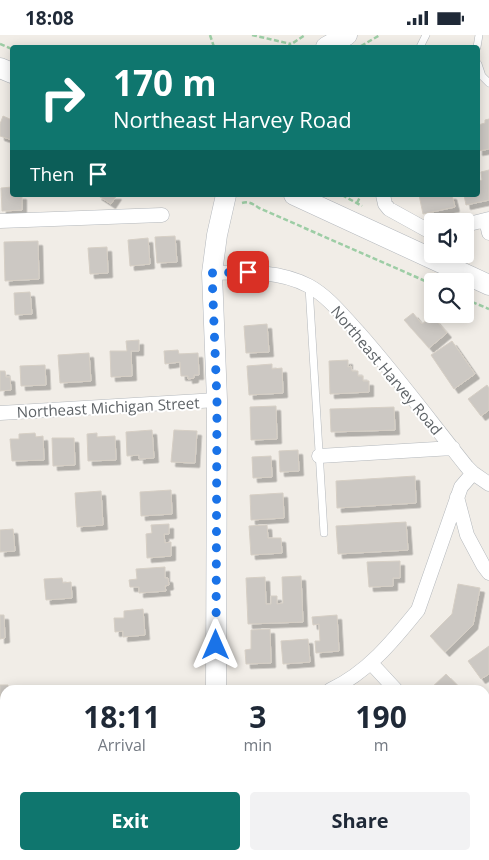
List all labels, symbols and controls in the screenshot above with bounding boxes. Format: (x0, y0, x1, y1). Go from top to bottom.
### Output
text: 18:08 (25, 5, 74, 31)
text: 170 m (113, 59, 217, 106)
icon: right (30, 65, 95, 130)
text: Northeast Harvey Road (113, 104, 352, 134)
icon: arrive (84, 160, 112, 188)
text: Then (30, 161, 74, 187)
map controls (424, 213, 474, 323)
button: sound (424, 213, 474, 263)
pin (227, 251, 269, 293)
icon: arrive (234, 258, 262, 286)
button: search (424, 273, 474, 323)
street label: Northeast Harvey Road (327, 301, 447, 439)
street label: Northeast Michigan Street (16, 392, 200, 422)
position arrow (189, 618, 241, 670)
text: 18:11 (83, 696, 160, 737)
text: 3 (249, 696, 266, 737)
text: 190 (355, 696, 407, 737)
text: Arrival (98, 734, 146, 756)
text: min (244, 734, 272, 756)
text: m (374, 734, 389, 756)
button: Exit (20, 792, 240, 850)
button: Share (250, 792, 470, 850)

